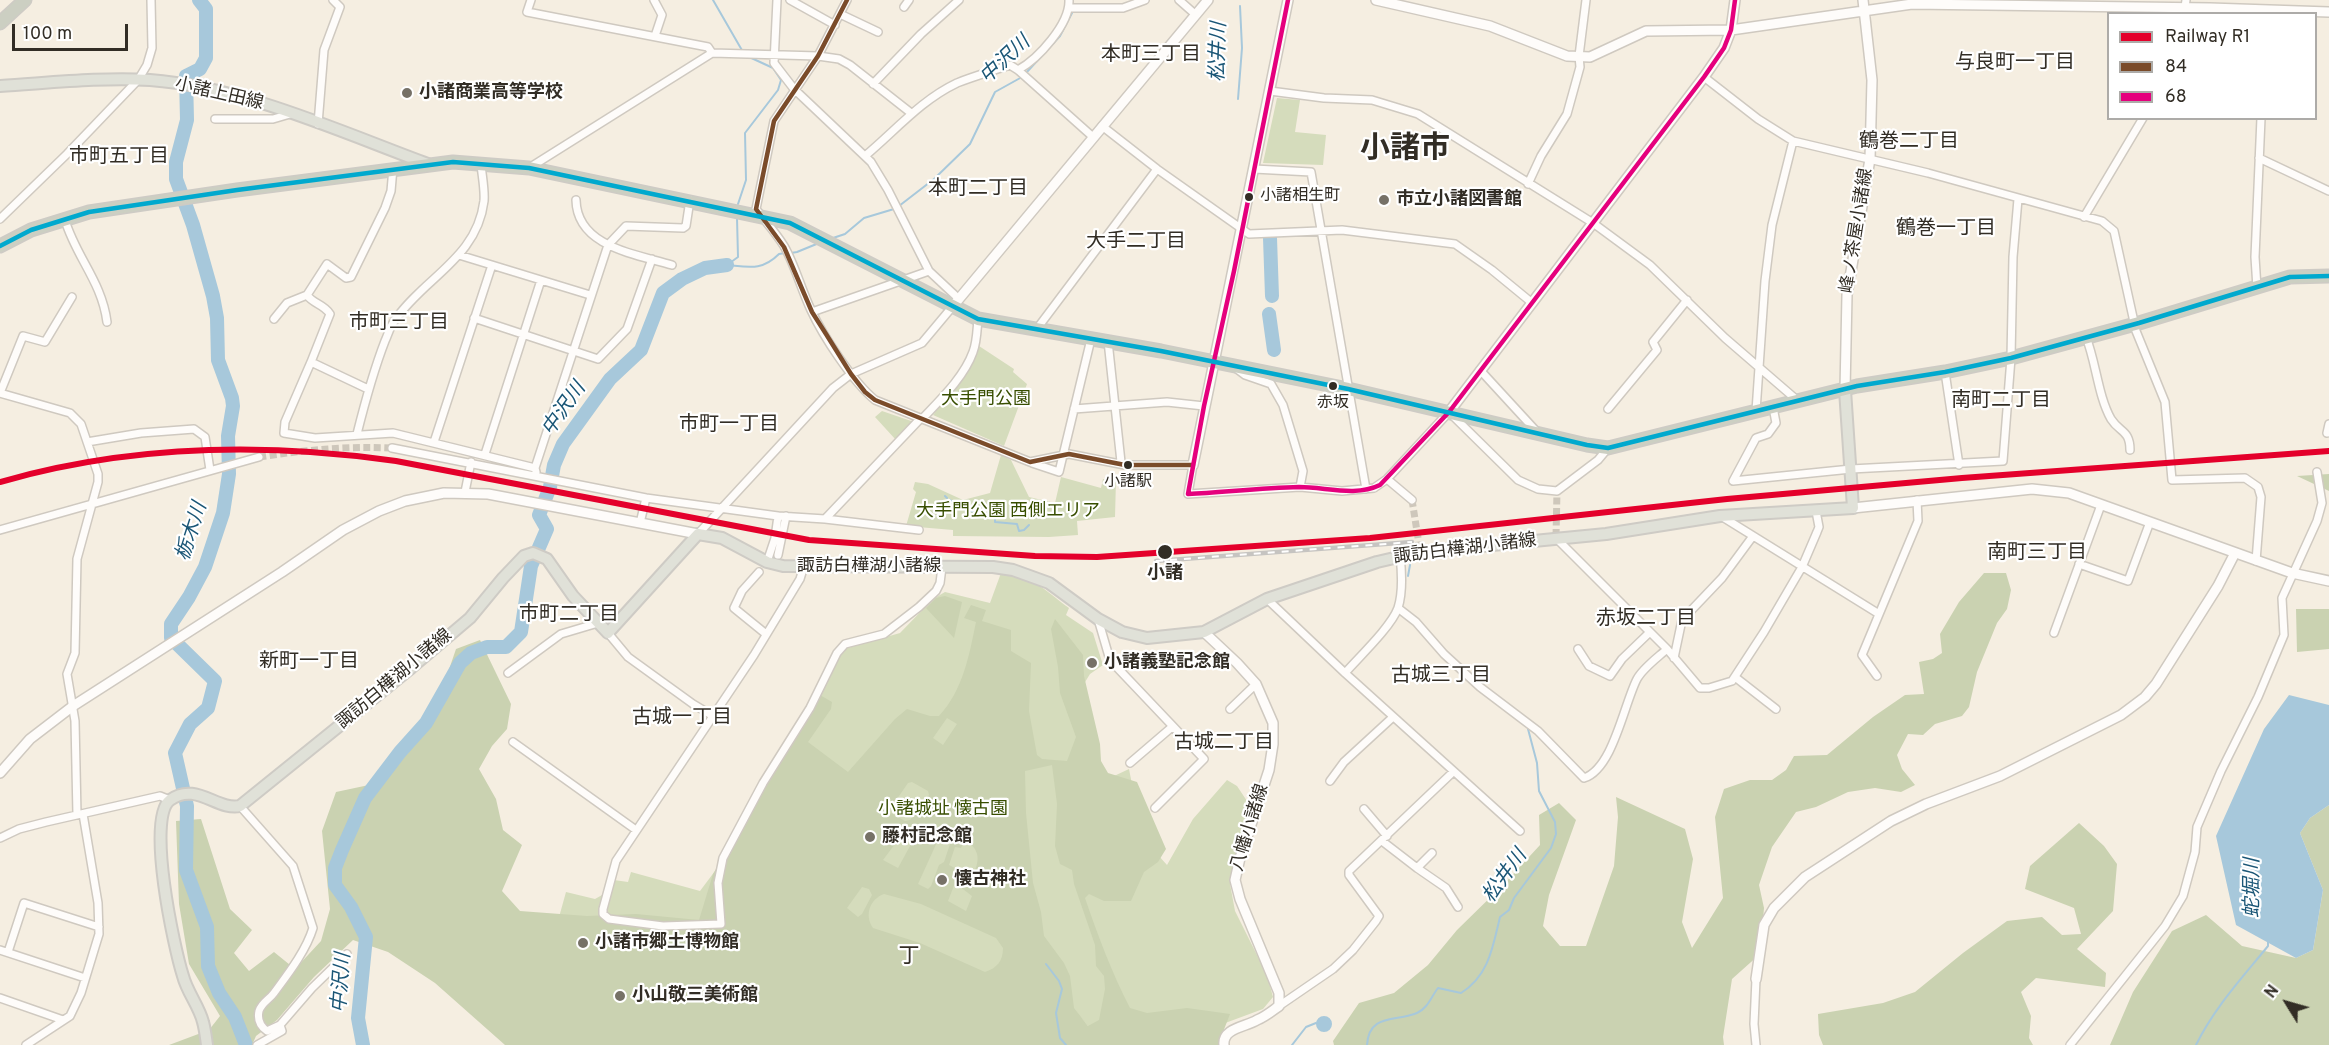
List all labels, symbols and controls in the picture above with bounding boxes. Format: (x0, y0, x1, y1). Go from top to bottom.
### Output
scale bar (15, 12, 130, 50)
legend (2107, 12, 2317, 120)
water label: 松井川 (1207, 22, 1233, 82)
text: 100 m (23, 23, 72, 46)
text: Railway R1 (2165, 26, 2250, 49)
water label: 中沢川 (976, 32, 1036, 90)
district label: 本町三丁目 (1101, 44, 1201, 68)
district label: 与良町一丁目 (1955, 52, 2075, 76)
text: 84 (2165, 56, 2187, 79)
street label: 小諸上田線 (173, 74, 265, 116)
place label: 小諸商業高等学校 (419, 82, 563, 104)
marker: 小諸商業高等学校 (400, 86, 414, 100)
text: 68 (2165, 86, 2187, 109)
district label: 鶴巻二丁目 (1859, 131, 1959, 155)
district label: 小諸市 (1360, 133, 1450, 169)
district label: 市町五丁目 (69, 146, 169, 170)
street label: 峰ノ茶屋小諸線 (1837, 167, 1879, 295)
district label: 本町二丁目 (928, 178, 1028, 202)
place label: 小諸相生町 (1260, 187, 1340, 207)
place label: 市立小諸図書館 (1396, 189, 1522, 211)
marker: 小諸相生町 (1243, 191, 1255, 203)
marker: 市立小諸図書館 (1377, 193, 1391, 207)
district label: 鶴巻一丁目 (1896, 218, 1996, 242)
district label: 大手二丁目 (1086, 231, 1186, 255)
district label: 市町三丁目 (349, 312, 449, 336)
water label: 中沢川 (538, 379, 592, 441)
marker: 赤坂 (1327, 380, 1339, 392)
park label: 大手門公園 (941, 389, 1031, 411)
district label: 南町二丁目 (1951, 390, 2051, 414)
place label: 赤坂 (1317, 394, 1349, 414)
district label: 市町一丁目 (679, 414, 779, 438)
marker: 小諸駅 (1122, 459, 1134, 471)
place label: 小諸駅 (1104, 473, 1152, 493)
water label: 栃木川 (172, 500, 214, 564)
park label: 大手門公園 西側エリア (916, 501, 1100, 523)
street label: 諏訪白樺湖小諸線 (1392, 531, 1538, 569)
district label: 南町三丁目 (1987, 542, 2087, 566)
marker: 小諸 (1156, 543, 1174, 561)
street label: 諏訪白樺湖小諸線 (797, 556, 941, 578)
place label: 小諸 (1147, 563, 1183, 585)
district label: 市町二丁目 (519, 604, 619, 628)
district label: 赤坂二丁目 (1596, 608, 1696, 632)
street label: 諏訪白樺湖小諸線 (333, 625, 457, 735)
district label: 新町一丁目 (259, 651, 359, 675)
place label: 小諸義塾記念館 (1104, 652, 1230, 674)
marker: 小諸義塾記念館 (1085, 656, 1099, 670)
district label: 古城三丁目 (1391, 665, 1491, 689)
district label: 古城一丁目 (632, 707, 732, 731)
district label: 古城二丁目 (1174, 732, 1274, 756)
street label: 八幡小諸線 (1228, 782, 1274, 874)
park label: 小諸城址 懐古園 (878, 799, 1008, 821)
place label: 藤村記念館 (882, 826, 972, 848)
marker: 藤村記念館 (863, 830, 877, 844)
water label: 松井川 (1479, 846, 1533, 908)
water label: 蛇堀川 (2242, 858, 2266, 918)
place label: 懐古神社 (954, 869, 1026, 891)
marker: 懐古神社 (935, 873, 949, 887)
place label: 小諸市郷土博物館 (595, 932, 739, 954)
marker: 小諸市郷土博物館 (576, 936, 590, 950)
district label: 丁 (899, 945, 919, 971)
water label: 中沢川 (329, 952, 357, 1014)
north arrow (2257, 973, 2317, 1033)
text: N (2261, 982, 2284, 1003)
place label: 小山敬三美術館 (632, 985, 758, 1007)
marker: 小山敬三美術館 (613, 989, 627, 1003)

